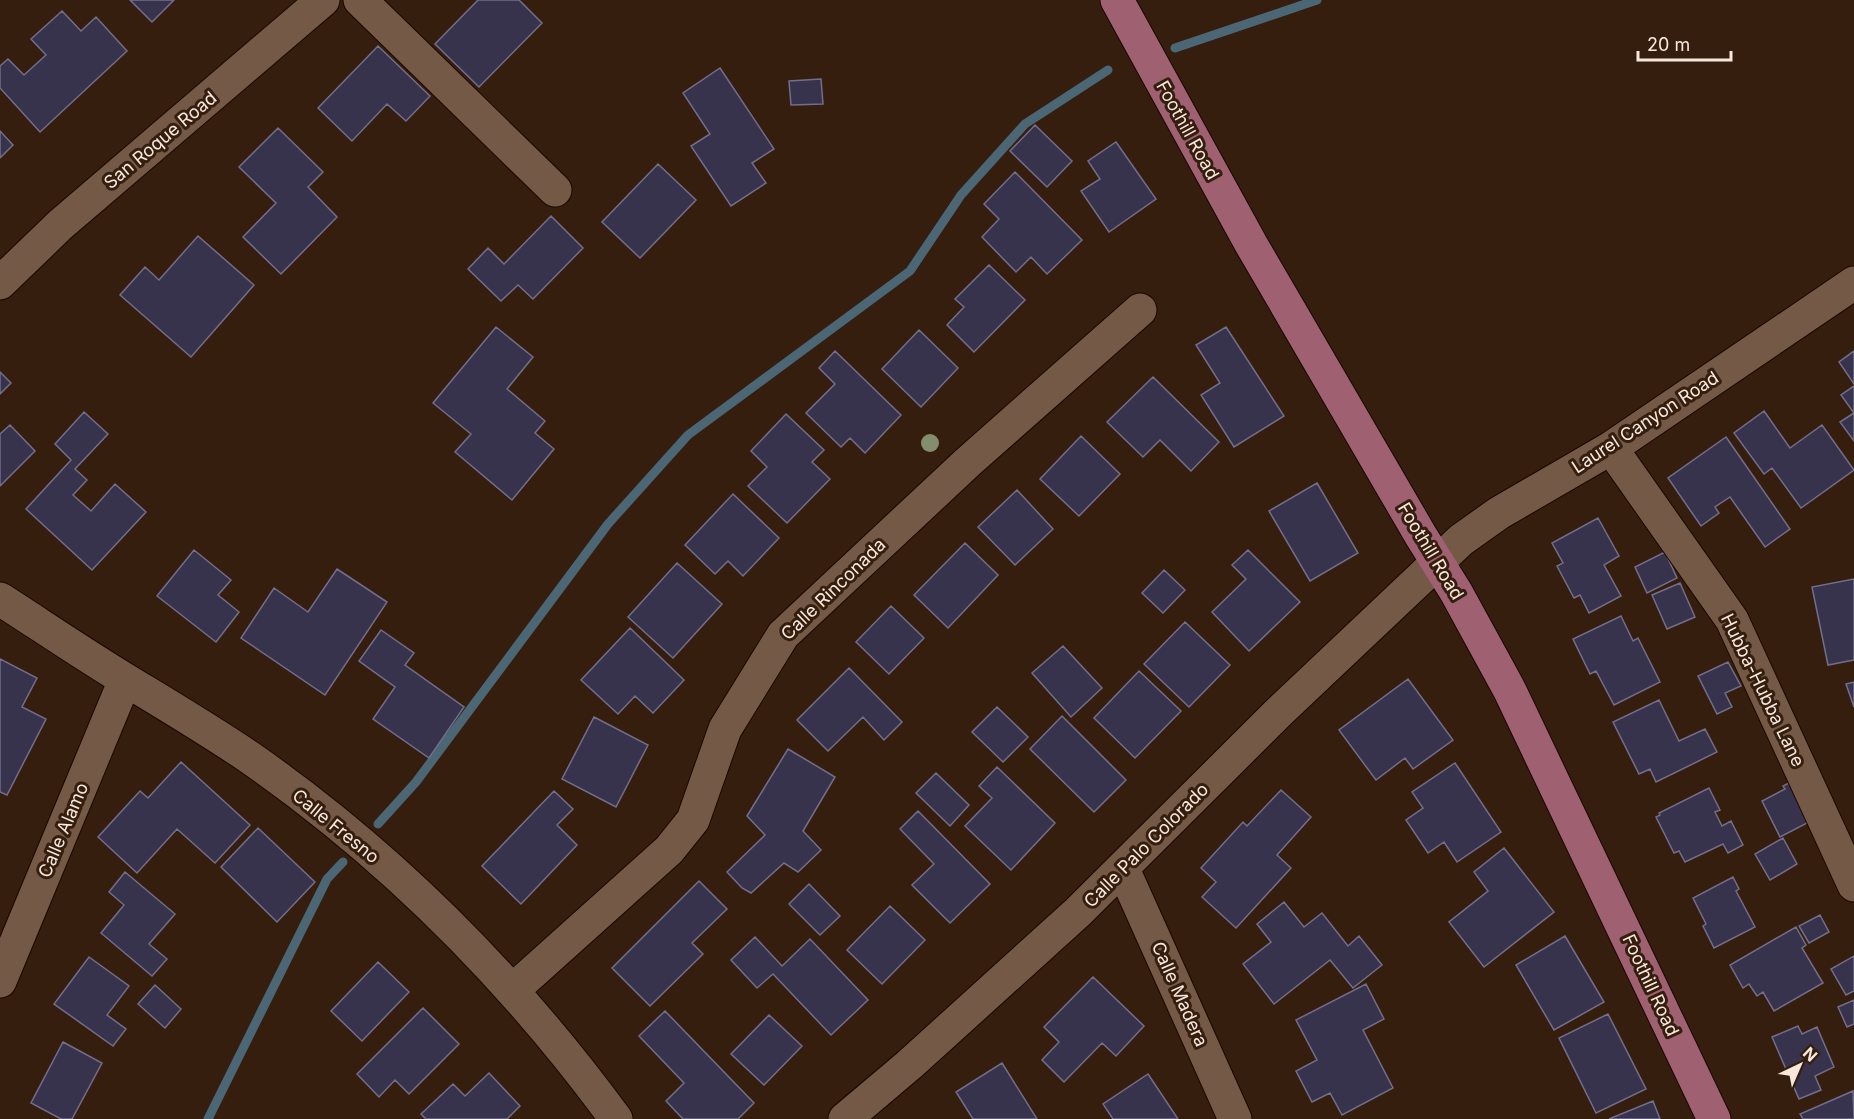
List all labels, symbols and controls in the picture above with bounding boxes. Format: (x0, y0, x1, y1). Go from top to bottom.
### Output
scale bar (1638, 24, 1731, 62)
text: 20 m (1647, 34, 1690, 55)
street label: Foothill Road (1152, 77, 1224, 183)
street label: San Roque Road (100, 87, 220, 193)
street label: Laurel Canyon Road (1568, 367, 1722, 477)
street label: Foothill Road (1394, 499, 1468, 603)
street label: Calle Rinconada (776, 534, 890, 644)
street label: Hubba-Hubba Lane (1717, 610, 1809, 770)
street label: Calle Palo Colorado (1079, 778, 1213, 912)
street label: Calle Alamo (34, 779, 92, 881)
street label: Calle Fresno (288, 785, 384, 867)
street label: Foothill Road (1618, 931, 1684, 1039)
street label: Calle Madera (1148, 938, 1212, 1050)
north arrow (1770, 1035, 1830, 1095)
text: N (1799, 1043, 1822, 1066)

